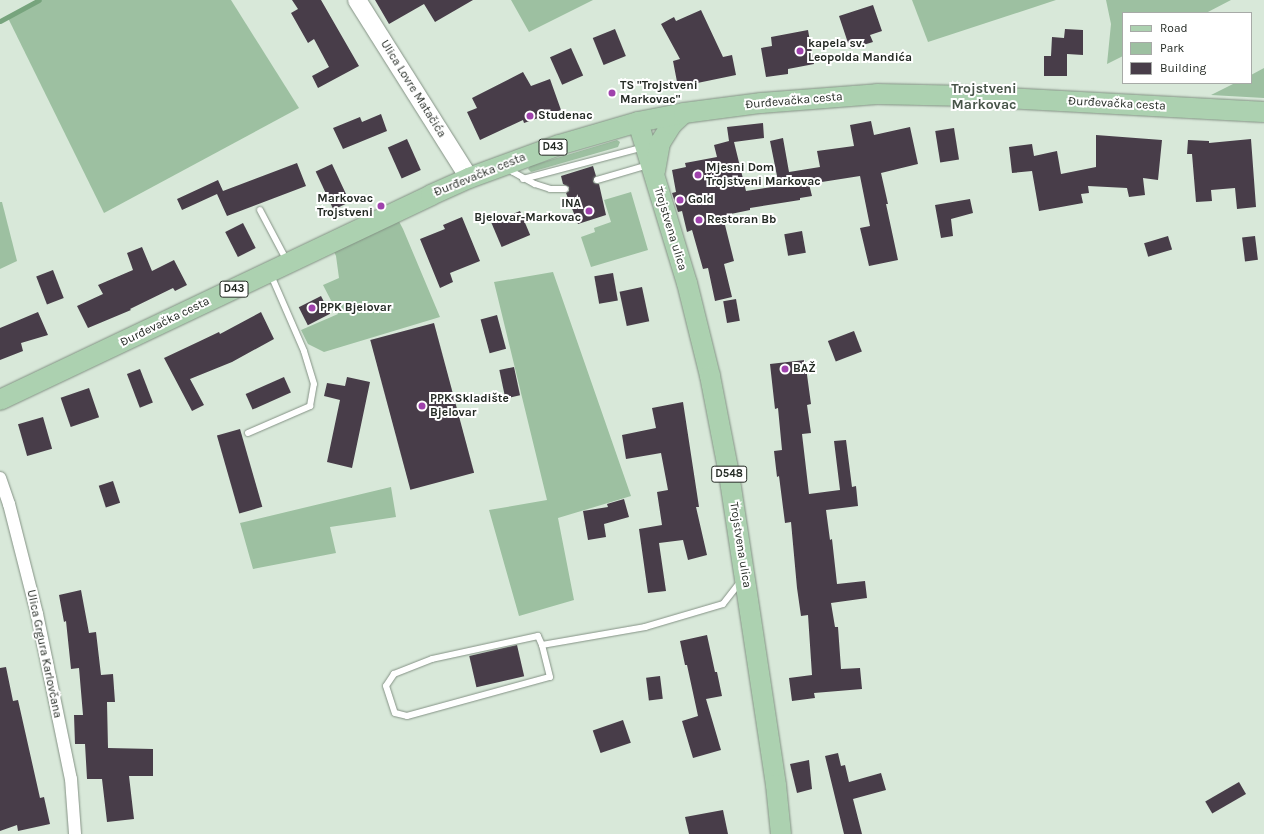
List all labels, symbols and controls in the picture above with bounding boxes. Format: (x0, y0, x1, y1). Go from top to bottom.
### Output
legend (1122, 12, 1252, 84)
text: Road (1160, 21, 1188, 35)
place label: kapela sv. Leopolda Mandića (808, 37, 912, 65)
street label: Ulica Lovre Matačića (377, 38, 449, 140)
text: Park (1160, 41, 1184, 55)
marker: kapela sv. Leopolda Mandića (795, 46, 805, 56)
text: Building (1160, 61, 1206, 75)
place label: TS "Trojstveni Markovac" (620, 79, 698, 107)
district label: Trojstveni Markovac (951, 81, 1017, 114)
marker: TS "Trojstveni Markovac" (607, 88, 617, 98)
street label: Đurđevačka cesta (745, 90, 843, 112)
street label: Đurđevačka cesta (1068, 94, 1166, 114)
place label: Studenac (538, 109, 592, 123)
marker: Studenac (525, 111, 535, 121)
road number: D43 (538, 138, 568, 156)
street label: Đurđevačka cesta (432, 150, 528, 200)
place label: Mjesni Dom Trojstveni Markovac (706, 161, 821, 189)
marker: Mjesni Dom Trojstveni Markovac (693, 170, 703, 180)
street label: Trojstvena ulica (650, 186, 690, 272)
place label: Markovac Trojstveni (317, 192, 373, 220)
place label: Gold (688, 193, 714, 207)
marker: Gold (675, 195, 685, 205)
place label: INA Bjelovar-Markovac (474, 197, 581, 225)
marker: Markovac Trojstveni (376, 201, 386, 211)
marker: INA Bjelovar-Markovac (584, 206, 594, 216)
place label: Restoran Bb (707, 213, 776, 227)
marker: Restoran Bb (694, 215, 704, 225)
road number: D43 (219, 280, 249, 298)
street label: Đurđevačka cesta (118, 294, 212, 350)
place label: PPK Bjelovar (320, 301, 391, 315)
marker: PPK Bjelovar (307, 303, 317, 313)
place label: BAŽ (793, 362, 816, 376)
marker: BAŽ (780, 364, 790, 374)
place label: PPK Skladište Bjelovar (430, 392, 509, 420)
marker: PPK Skladište Bjelovar (417, 401, 427, 411)
road number: D548 (711, 465, 747, 483)
street label: Trojstvena ulica (726, 501, 754, 589)
street label: Ulica Grgura Karlovčana (23, 588, 65, 720)

